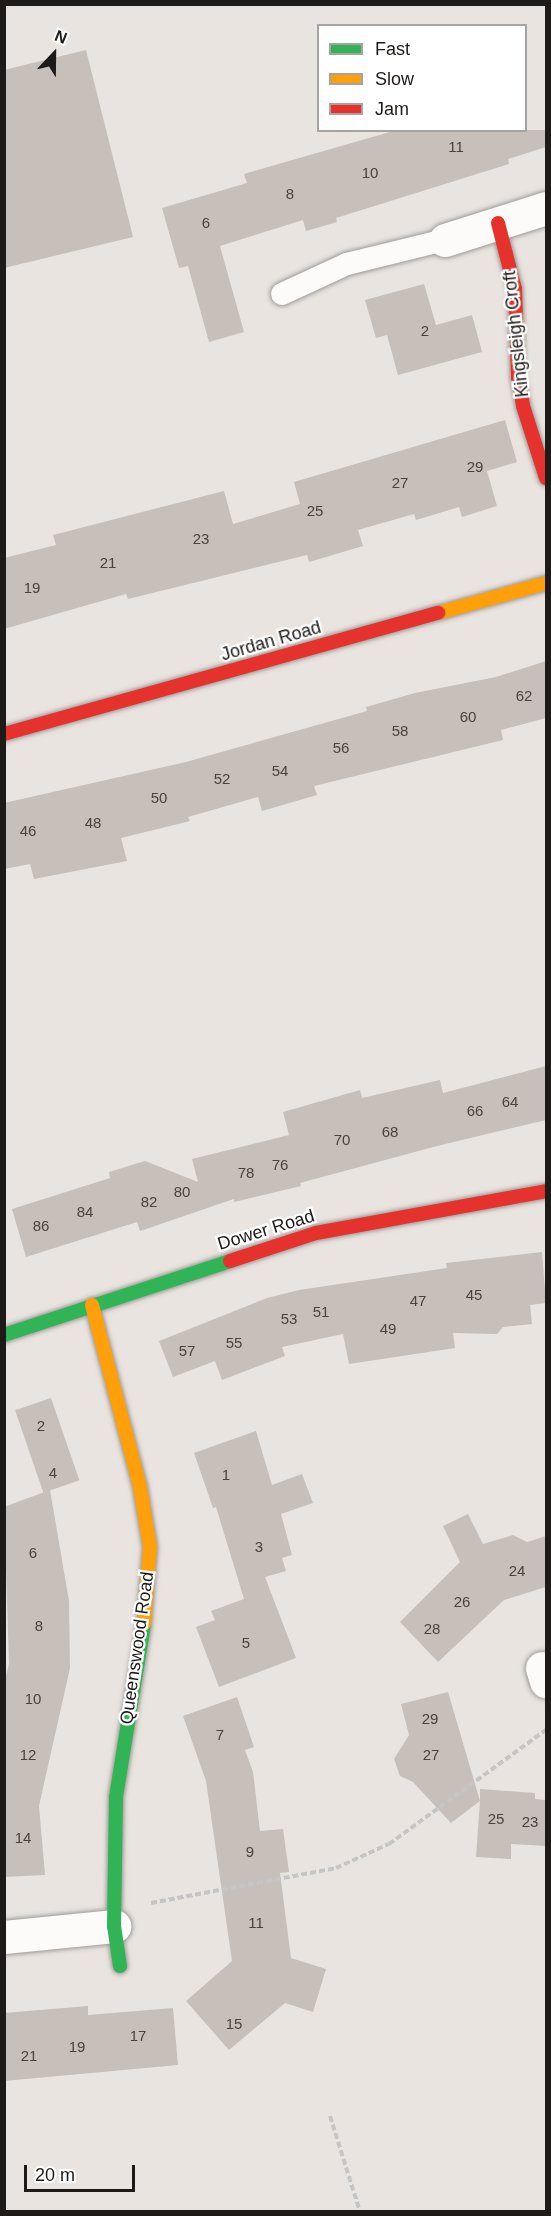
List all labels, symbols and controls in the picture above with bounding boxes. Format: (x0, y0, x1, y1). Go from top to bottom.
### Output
north arrow (24, 24, 84, 84)
legend (317, 24, 527, 132)
text: N (52, 27, 69, 47)
text: Fast (375, 39, 410, 59)
text: Slow (375, 69, 414, 89)
text: Jam (375, 99, 409, 119)
house number: 11 (448, 138, 464, 156)
house number: 10 (362, 164, 378, 182)
house number: 8 (286, 185, 294, 203)
house number: 6 (202, 214, 210, 232)
street label: Kingsleigh Croft (499, 270, 533, 398)
house number: 2 (421, 322, 429, 340)
house number: 29 (467, 458, 483, 476)
house number: 27 (392, 474, 408, 492)
house number: 25 (307, 502, 323, 520)
house number: 23 (193, 530, 209, 548)
house number: 21 (100, 554, 116, 572)
house number: 19 (24, 579, 40, 597)
street label: Jordan Road (218, 616, 324, 666)
house number: 62 (516, 687, 532, 705)
house number: 60 (460, 708, 476, 726)
house number: 58 (392, 722, 408, 740)
house number: 56 (333, 739, 349, 757)
house number: 54 (272, 762, 288, 780)
house number: 52 (214, 770, 230, 788)
house number: 50 (151, 789, 167, 807)
house number: 48 (85, 814, 101, 832)
house number: 46 (20, 822, 36, 840)
house number: 64 (502, 1093, 518, 1111)
house number: 66 (467, 1102, 483, 1120)
house number: 68 (382, 1123, 398, 1141)
house number: 70 (334, 1131, 350, 1149)
house number: 76 (272, 1156, 288, 1174)
house number: 78 (238, 1164, 254, 1182)
house number: 80 (174, 1183, 190, 1201)
house number: 82 (141, 1193, 157, 1211)
house number: 84 (77, 1203, 93, 1221)
street label: Dower Road (215, 1205, 317, 1255)
house number: 86 (33, 1217, 49, 1235)
house number: 45 (466, 1286, 482, 1304)
house number: 47 (410, 1292, 426, 1310)
house number: 51 (313, 1303, 329, 1321)
house number: 53 (281, 1310, 297, 1328)
house number: 49 (380, 1320, 396, 1338)
house number: 55 (226, 1334, 242, 1352)
house number: 57 (179, 1342, 195, 1360)
house number: 2 (37, 1417, 45, 1435)
house number: 4 (49, 1464, 57, 1482)
house number: 1 (222, 1466, 230, 1484)
house number: 3 (255, 1538, 263, 1556)
house number: 6 (29, 1544, 37, 1562)
house number: 24 (509, 1562, 525, 1580)
street label: Queenswood Road (116, 1570, 158, 1726)
house number: 26 (454, 1593, 470, 1611)
house number: 8 (35, 1617, 43, 1635)
house number: 28 (424, 1620, 440, 1638)
house number: 5 (242, 1634, 250, 1652)
house number: 10 (25, 1690, 41, 1708)
house number: 29 (422, 1710, 438, 1728)
house number: 7 (216, 1726, 224, 1744)
house number: 12 (20, 1746, 36, 1764)
house number: 27 (423, 1746, 439, 1764)
house number: 25 (488, 1810, 504, 1828)
house number: 23 (522, 1813, 538, 1831)
house number: 14 (15, 1829, 31, 1847)
house number: 9 (246, 1843, 254, 1861)
house number: 11 (248, 1914, 264, 1932)
house number: 15 (226, 2015, 242, 2033)
house number: 17 (130, 2027, 146, 2045)
house number: 19 (69, 2038, 85, 2056)
house number: 21 (21, 2047, 37, 2065)
scale bar (27, 2153, 138, 2191)
text: 20 m (35, 2165, 75, 2185)

